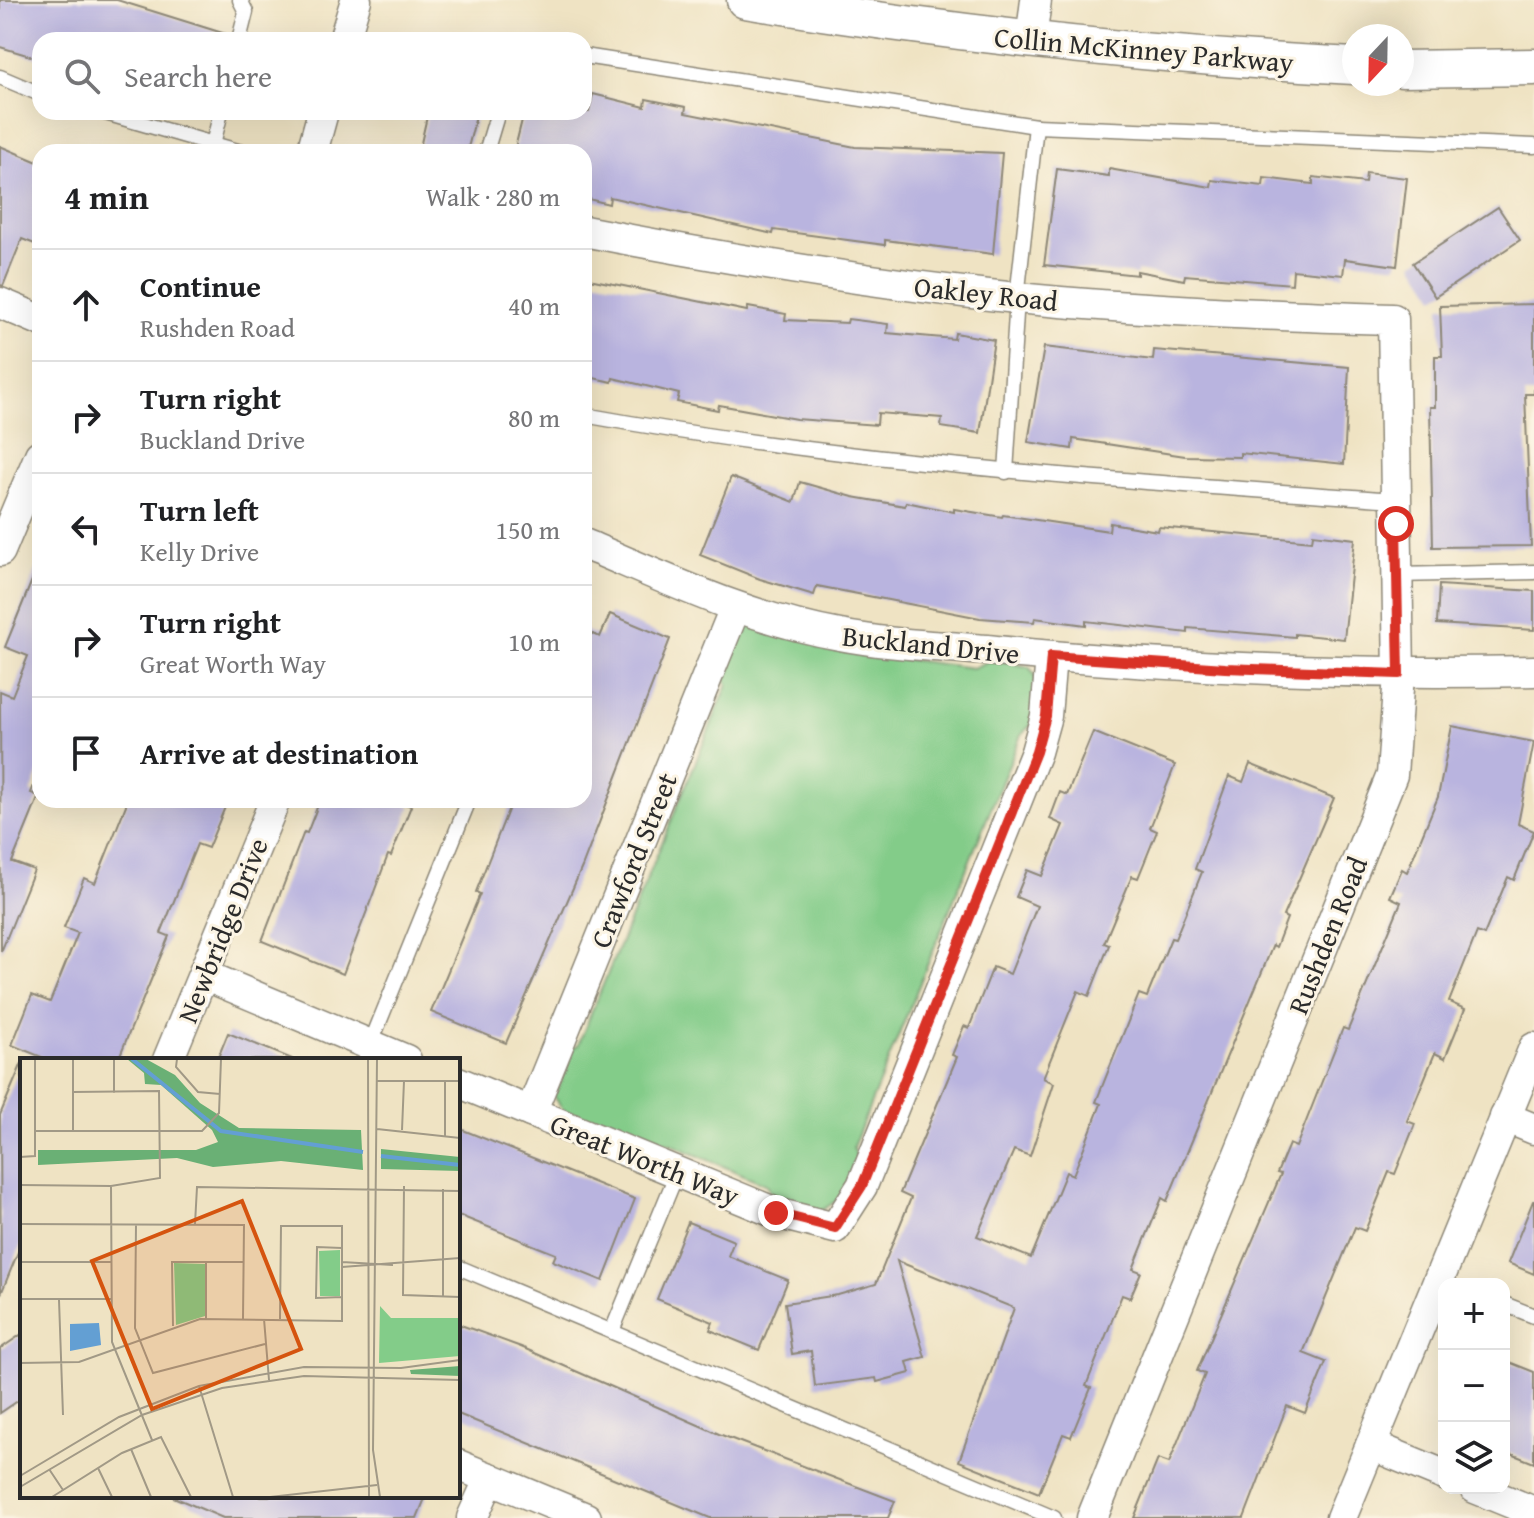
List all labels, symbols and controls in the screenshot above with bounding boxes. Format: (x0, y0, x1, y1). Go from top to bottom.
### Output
street label: Collin McKinney Parkway (993, 15, 1295, 83)
north arrow (1342, 24, 1414, 96)
search box (32, 32, 592, 120)
icon: search (60, 54, 104, 98)
text: Search here (124, 54, 272, 98)
text: 4 min (64, 172, 149, 221)
text: Walk · 280 m (426, 177, 560, 216)
text: Continue (140, 264, 261, 308)
street label: Oakley Road (912, 265, 1060, 321)
icon: ahead (64, 283, 108, 327)
text: 40 m (508, 286, 560, 325)
text: Rushden Road (140, 308, 295, 347)
text: Turn right (140, 376, 281, 420)
icon: right (64, 395, 108, 439)
text: 80 m (508, 398, 560, 437)
text: Buckland Drive (140, 420, 305, 459)
text: Turn left (140, 488, 259, 532)
route start (1378, 506, 1414, 542)
icon: left (64, 507, 108, 551)
text: 150 m (495, 510, 560, 549)
text: Kelly Drive (140, 532, 259, 571)
text: Turn right (140, 600, 281, 644)
street label: Buckland Drive (840, 614, 1022, 674)
icon: right (64, 619, 108, 663)
text: 10 m (508, 622, 560, 661)
text: Great Worth Way (140, 644, 326, 683)
icon: arrive (64, 731, 108, 775)
text: Arrive at destination (140, 731, 418, 775)
street label: Crawford Street (579, 766, 687, 954)
street label: Newbridge Drive (166, 831, 278, 1029)
street label: Rushden Road (1277, 850, 1377, 1020)
inset map (20, 1058, 460, 1498)
street label: Great Worth Way (544, 1102, 746, 1216)
route end (758, 1195, 794, 1231)
map controls (1438, 1278, 1510, 1494)
button: + (1438, 1278, 1510, 1350)
button: − (1438, 1350, 1510, 1422)
button: layers (1438, 1422, 1510, 1494)

